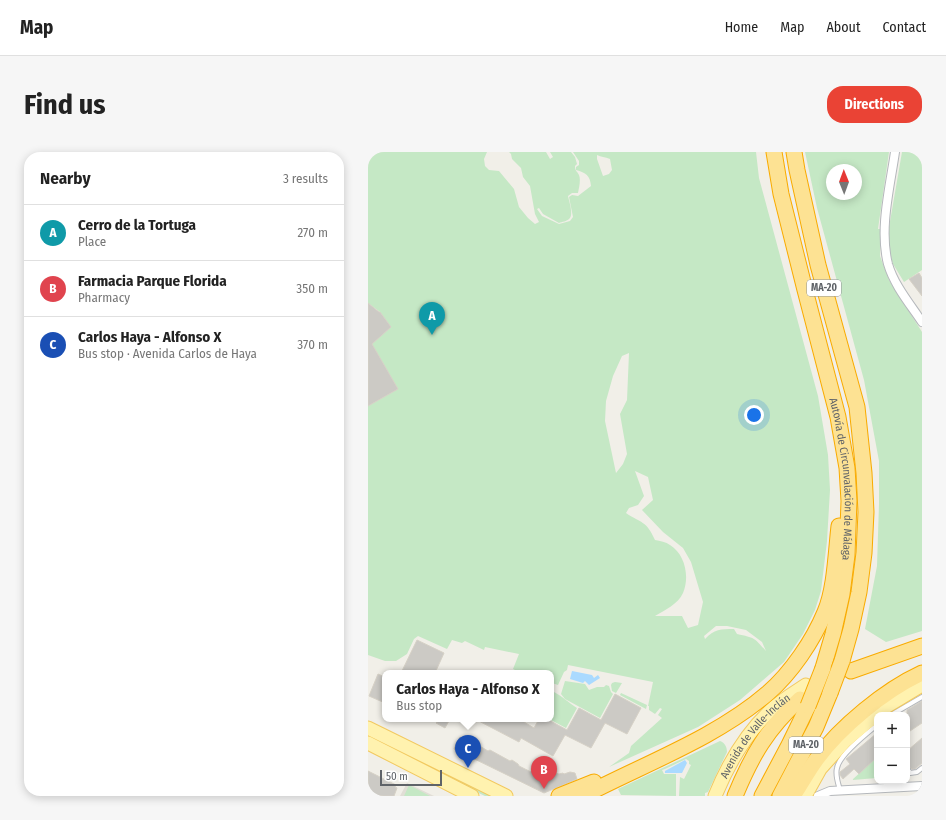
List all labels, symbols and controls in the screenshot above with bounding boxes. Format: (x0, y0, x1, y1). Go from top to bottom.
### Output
text: Map (20, 16, 53, 39)
text: Home (725, 19, 758, 36)
text: Map (780, 19, 804, 36)
text: About (826, 19, 861, 36)
text: Contact (883, 19, 926, 36)
button: Directions (827, 86, 922, 123)
text: Find us (24, 88, 106, 121)
north arrow (826, 164, 862, 200)
text: Nearby (40, 168, 91, 189)
text: 3 results (283, 171, 328, 186)
text: Cerro de la Tortuga (78, 216, 196, 234)
text: A (49, 225, 57, 240)
text: 270 m (297, 225, 328, 240)
text: Place (78, 234, 106, 249)
text: Farmacia Parque Florida (78, 272, 227, 290)
road number: MA-20 (807, 280, 841, 296)
text: B (49, 281, 57, 296)
text: 350 m (296, 281, 328, 296)
text: Pharmacy (78, 290, 130, 305)
pin: A (419, 302, 445, 335)
text: Carlos Haya - Alfonso X (78, 328, 221, 346)
text: C (50, 337, 56, 352)
text: 370 m (297, 337, 328, 352)
text: Bus stop · Avenida Carlos de Haya (78, 346, 257, 361)
street label: Autovía de Circunvalación de Málaga (827, 396, 856, 561)
your location (744, 405, 764, 425)
popup (382, 670, 554, 722)
text: Carlos Haya - Alfonso X (396, 680, 540, 698)
street label: Avenida de Valle-Inclán (717, 691, 792, 780)
text: Bus stop (396, 698, 442, 713)
map controls (874, 712, 910, 784)
button: + (874, 712, 910, 748)
pin: C (455, 735, 481, 768)
road number: MA-20 (789, 737, 823, 753)
button: − (874, 748, 910, 784)
pin: B (531, 756, 557, 789)
scale bar (380, 768, 442, 787)
text: 50 m (386, 770, 408, 783)

